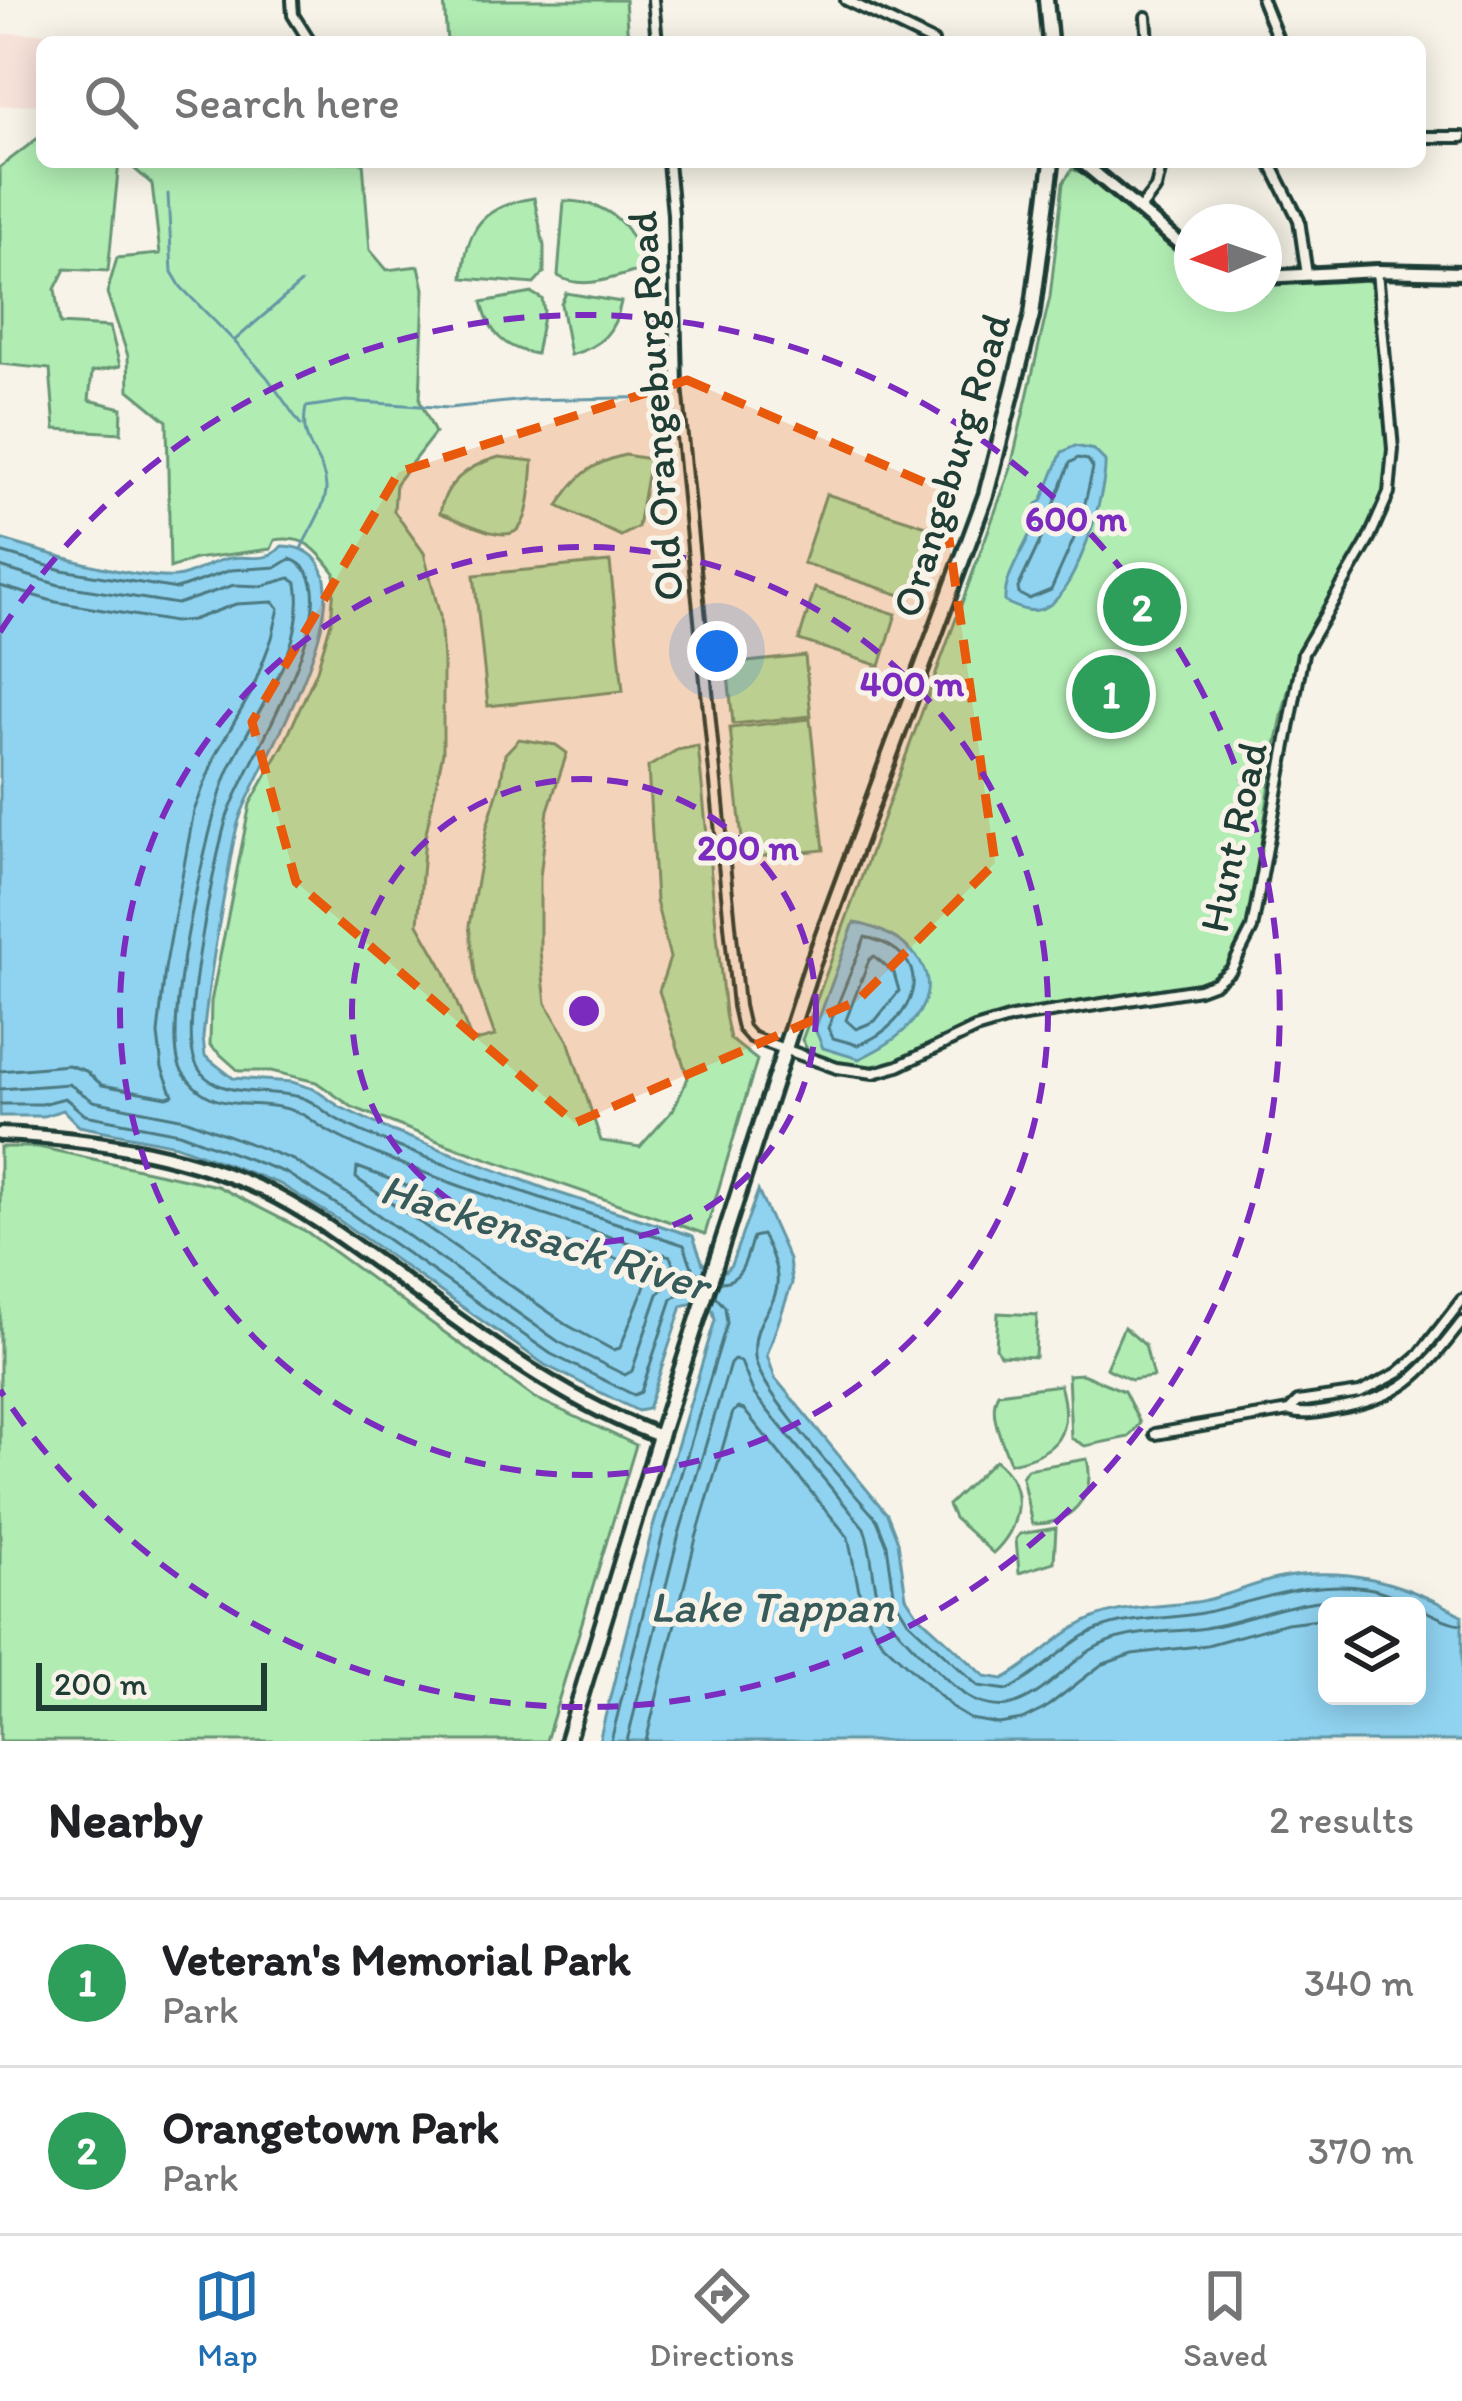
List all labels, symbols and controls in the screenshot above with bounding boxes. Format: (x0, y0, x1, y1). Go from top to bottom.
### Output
search box (36, 36, 1426, 168)
icon: search (78, 69, 144, 135)
text: Search here (174, 75, 400, 129)
north arrow (1174, 204, 1282, 312)
street label: Old Orangeburg Road (616, 209, 694, 603)
street label: Orangeburg Road (881, 307, 1021, 623)
text: 600 m (1025, 497, 1128, 540)
pin: 2 (1103, 562, 1181, 652)
your location (687, 621, 747, 681)
pin: 1 (1072, 649, 1150, 739)
text: 400 m (860, 662, 965, 705)
street label: Hunt Road (1188, 737, 1278, 937)
text: 200 m (697, 826, 800, 869)
centre of rings (563, 990, 605, 1032)
water label: Hackensack River (374, 1160, 721, 1313)
water label: Lake Tappan (650, 1579, 895, 1633)
map controls (1318, 1597, 1426, 1705)
button: layers (1318, 1597, 1426, 1705)
scale bar (36, 1657, 267, 1710)
text: 200 m (54, 1664, 147, 1703)
text: Nearby (48, 1789, 203, 1850)
text: 2 results (1269, 1796, 1414, 1843)
text: Veteran's Memorial Park (162, 1932, 630, 1986)
text: 1 (78, 1959, 96, 2006)
text: 340 m (1304, 1959, 1414, 2006)
text: Park (162, 1986, 239, 2033)
text: Orangetown Park (162, 2100, 499, 2154)
text: 2 (77, 2127, 97, 2174)
text: 370 m (1308, 2127, 1414, 2174)
text: Park (162, 2154, 239, 2201)
tab: Map (194, 2263, 260, 2374)
tab: Directions (649, 2263, 794, 2374)
tab: Saved (1183, 2263, 1268, 2374)

